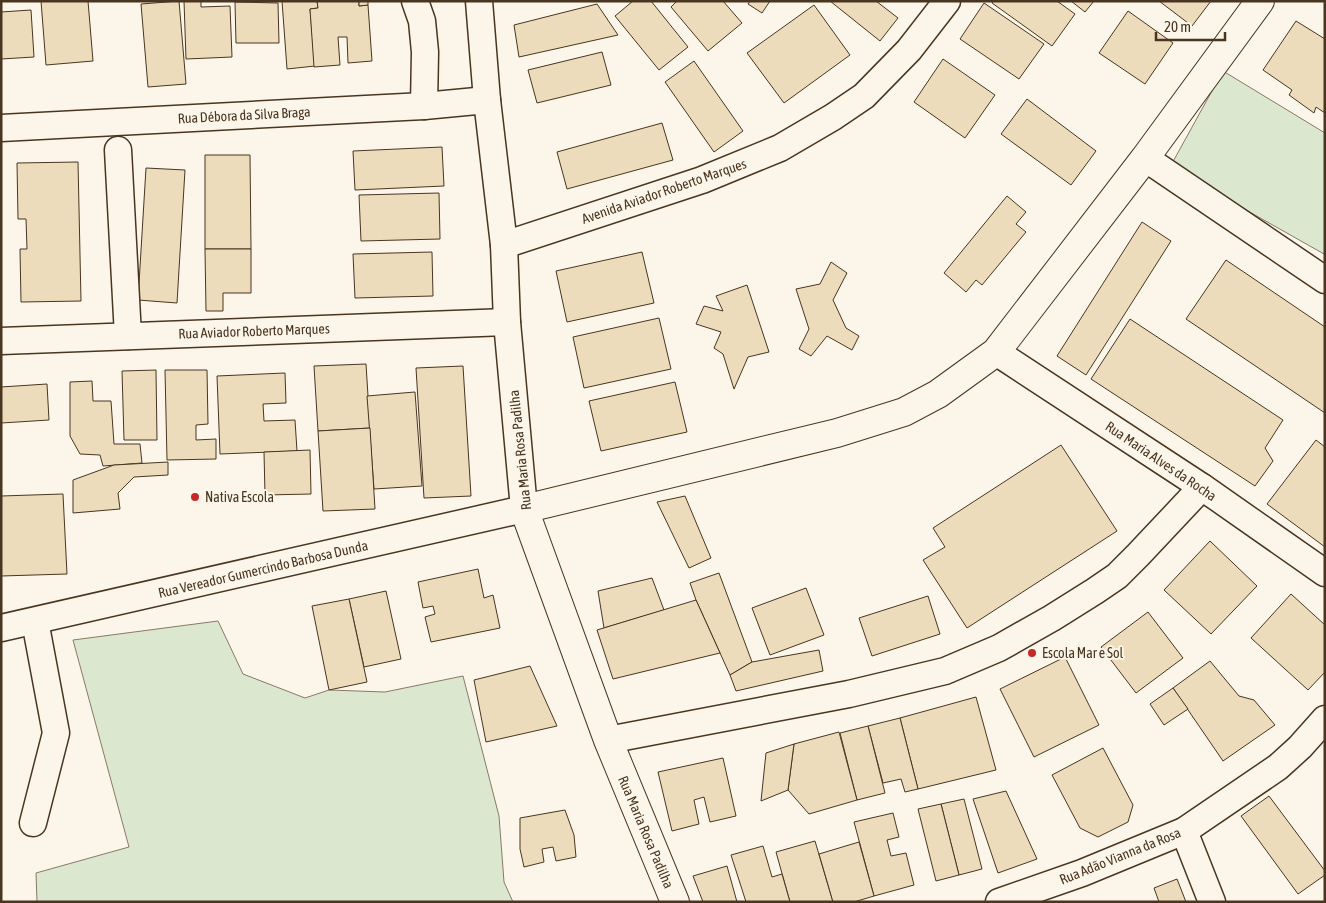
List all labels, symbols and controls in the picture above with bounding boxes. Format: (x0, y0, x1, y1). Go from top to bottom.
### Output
scale bar (1156, 10, 1225, 42)
text: 20 m (1164, 18, 1191, 35)
street label: Rua Débora da Silva Braga (177, 104, 311, 126)
street label: Avenida Aviador Roberto Marques (580, 155, 749, 227)
street label: Rua Aviador Roberto Marques (178, 320, 330, 342)
street label: Rua Maria Rosa Padilha (506, 389, 534, 511)
street label: Rua Maria Alves da Rocha (1103, 418, 1219, 504)
place label: Nativa Escola (205, 489, 274, 505)
marker: Nativa Escola (189, 491, 201, 503)
street label: Rua Vereador Gumercindo Barbosa Dunda (157, 537, 369, 601)
place label: Escola Mar e Sol (1042, 645, 1123, 661)
marker: Escola Mar e Sol (1026, 647, 1038, 659)
street label: Rua Maria Rosa Padilha (615, 773, 677, 891)
street label: Rua Adão Vianna da Rosa (1057, 824, 1183, 888)

